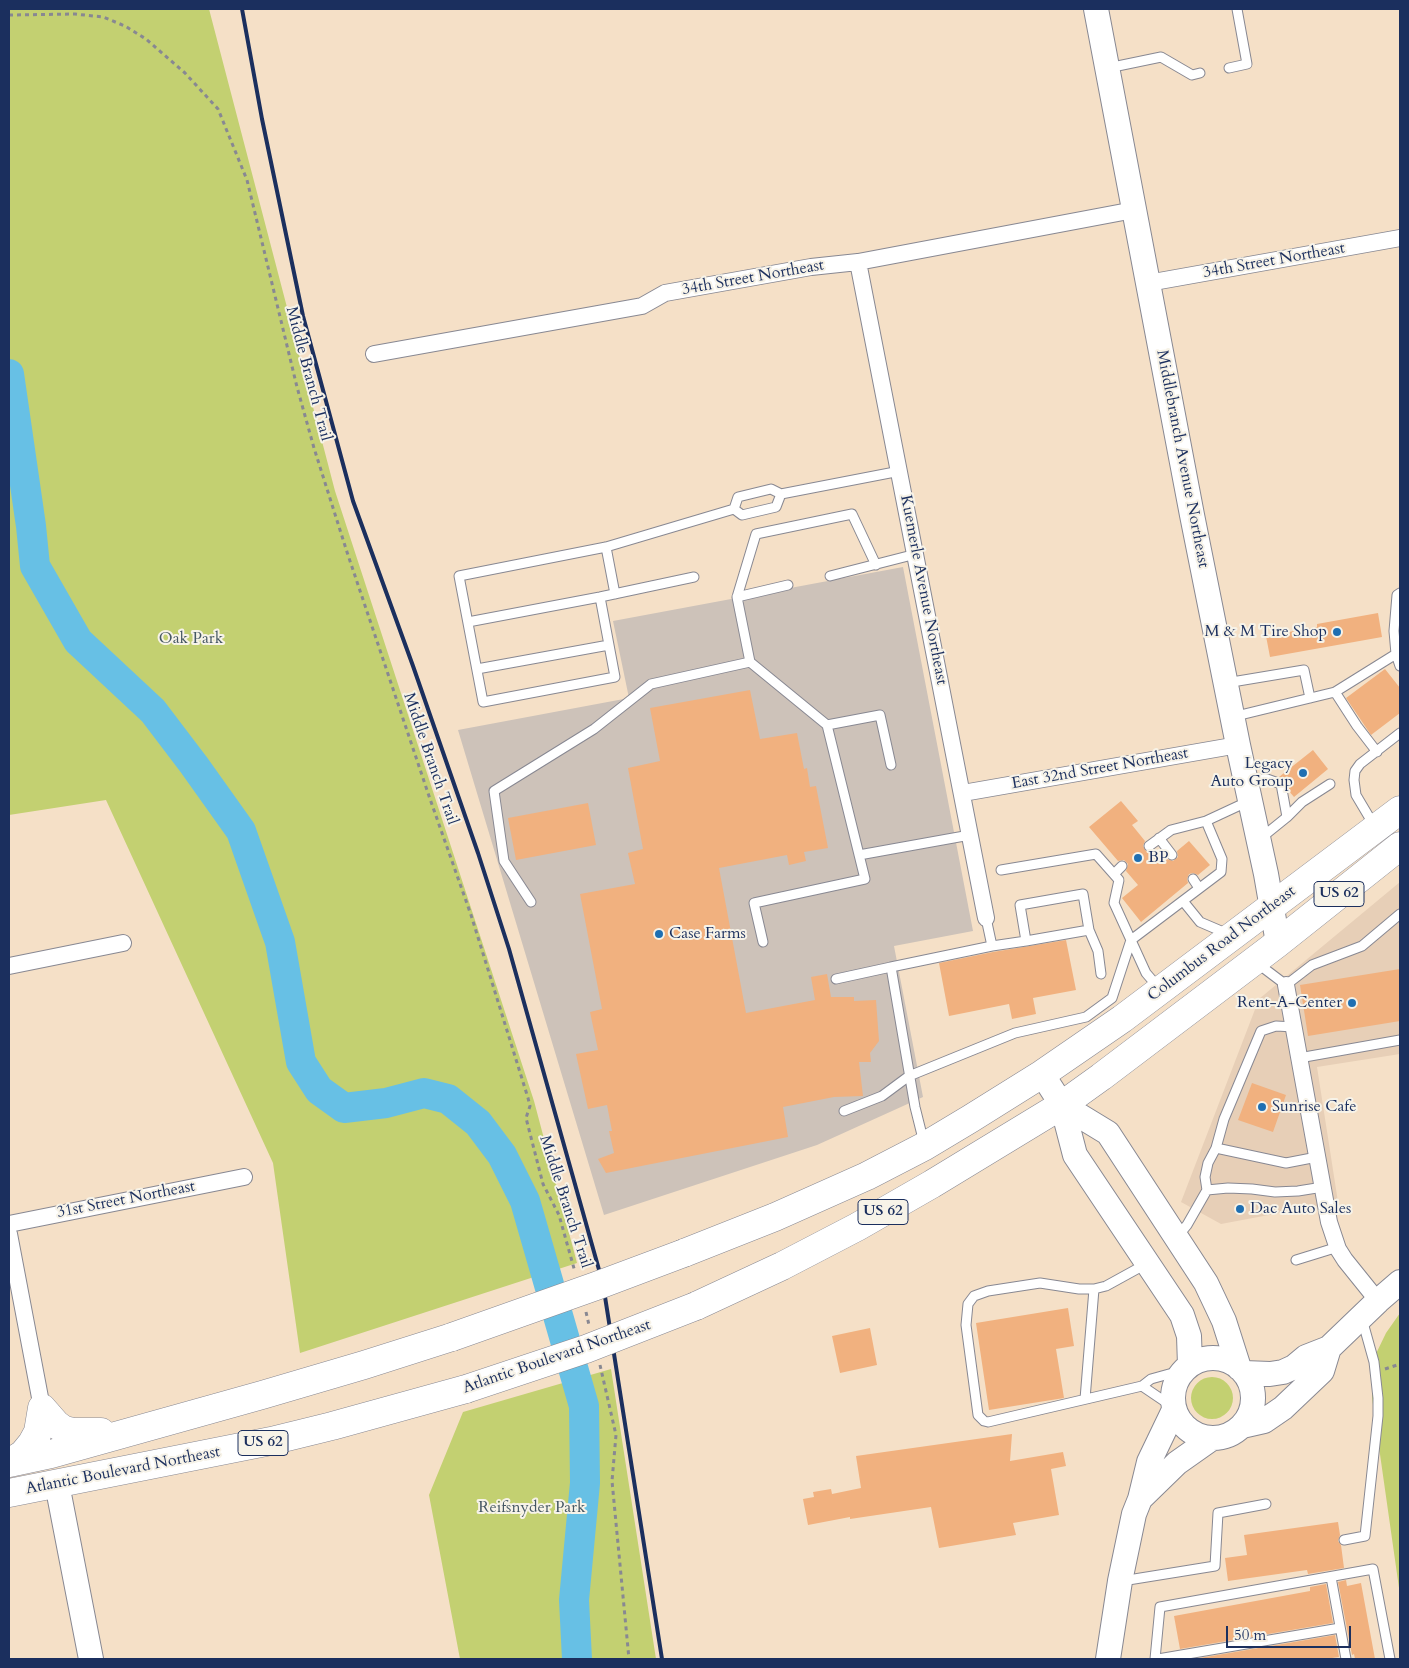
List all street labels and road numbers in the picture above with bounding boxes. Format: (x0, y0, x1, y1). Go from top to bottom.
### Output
street label: 34th Street Northeast (1201, 239, 1347, 283)
street label: 34th Street Northeast (680, 256, 826, 300)
street label: Middle Branch Trail (281, 305, 335, 443)
street label: Middlebranch Avenue Northeast (1151, 348, 1213, 570)
street label: Kuemerle Avenue Northeast (895, 493, 951, 687)
street label: Middle Branch Trail (398, 690, 462, 828)
street label: East 32nd Street Northeast (1010, 744, 1190, 794)
street label: Columbus Road Northeast (1144, 882, 1300, 1006)
road number: US 62 (1314, 882, 1364, 906)
street label: Middle Branch Trail (534, 1133, 596, 1271)
street label: 31st Street Northeast (55, 1177, 197, 1223)
road number: US 62 (858, 1200, 908, 1224)
street label: Atlantic Boulevard Northeast (460, 1316, 654, 1398)
road number: US 62 (238, 1430, 288, 1456)
street label: Atlantic Boulevard Northeast (24, 1443, 222, 1499)

